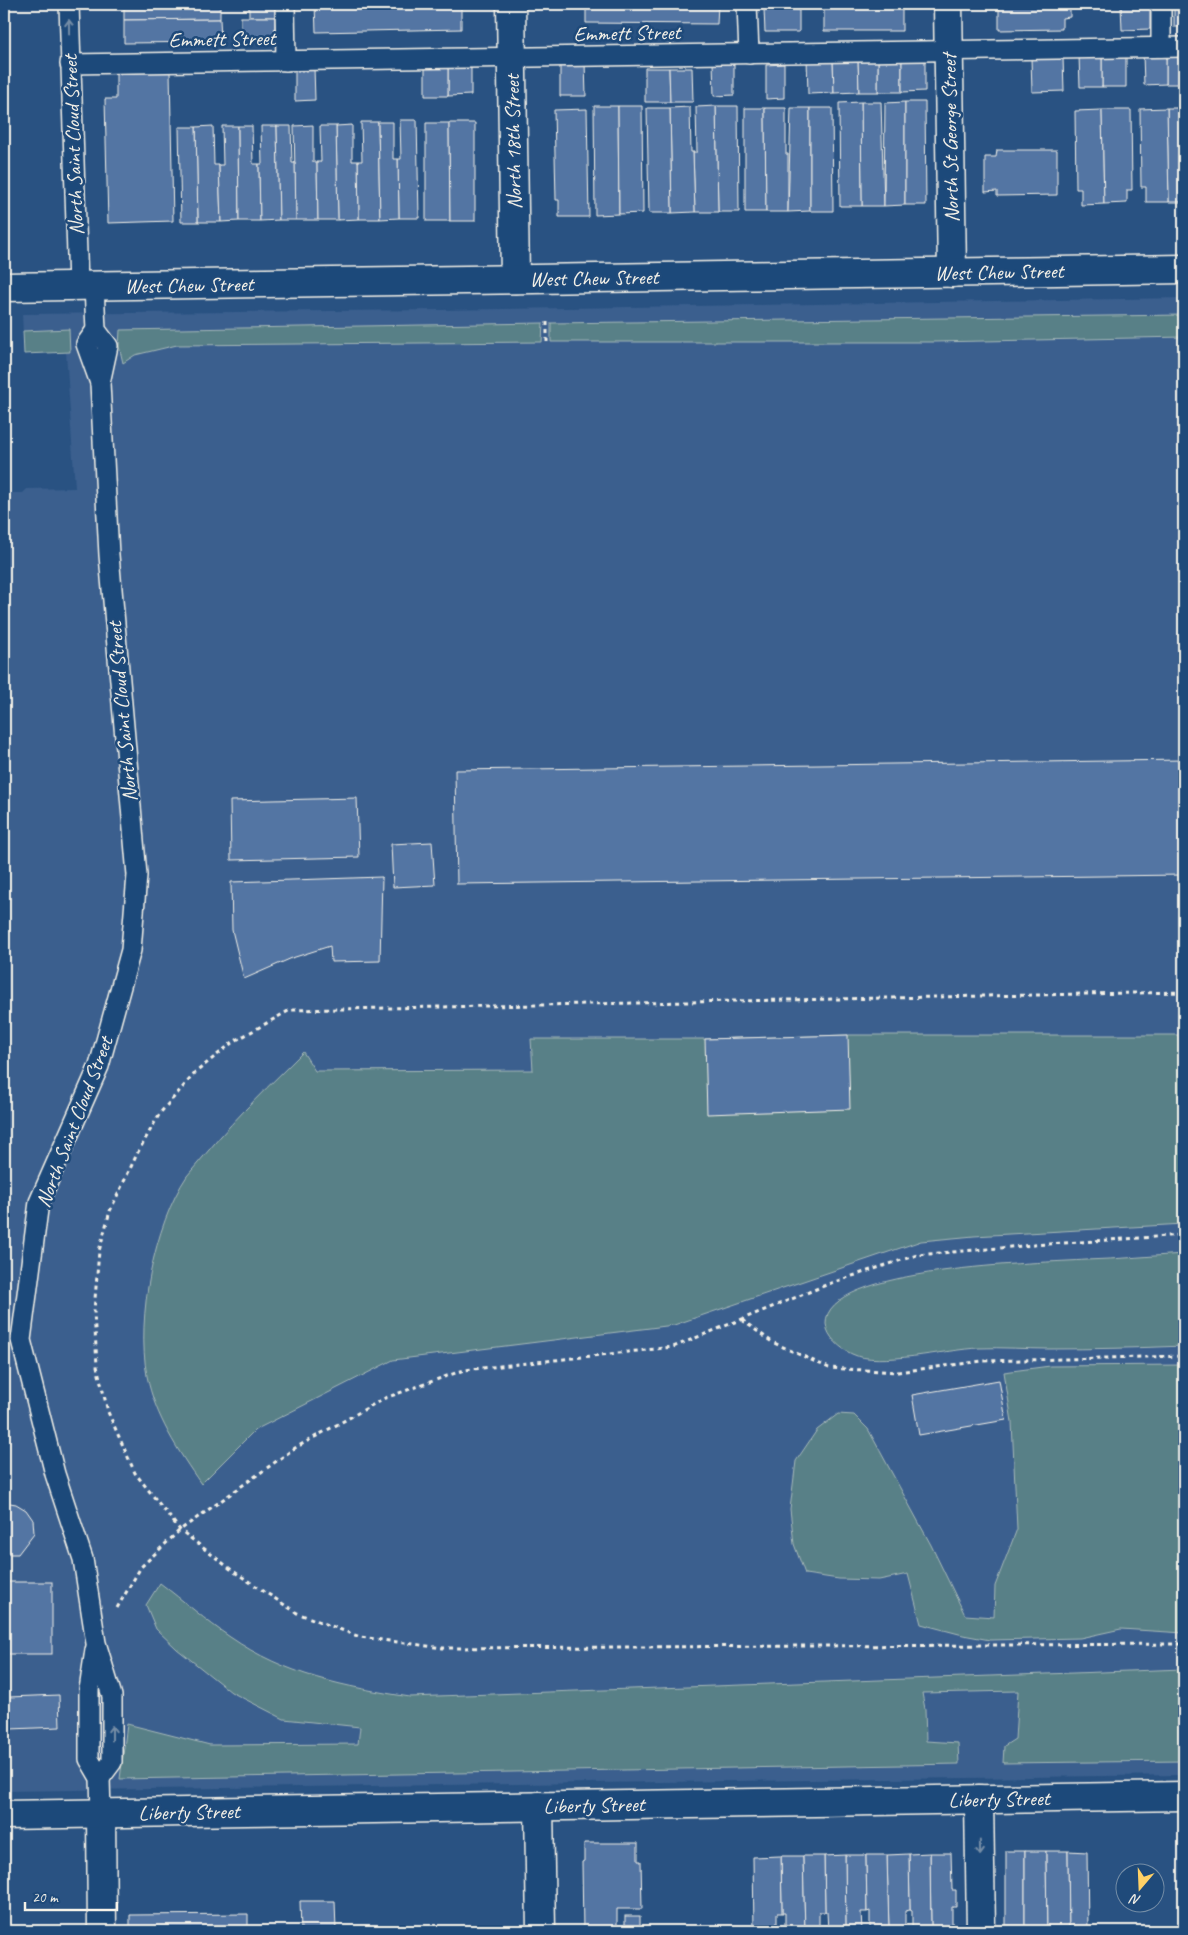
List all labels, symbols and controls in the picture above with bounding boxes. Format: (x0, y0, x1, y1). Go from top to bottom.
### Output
street label: Emmett Street (573, 19, 683, 47)
one-way arrow (65, 20, 74, 36)
street label: Emmett Street (168, 25, 278, 53)
street label: North St George Street (935, 50, 964, 223)
street label: North Saint Cloud Street (57, 52, 89, 236)
street label: North 18th Street (499, 72, 527, 210)
street label: West Chew Street (934, 258, 1066, 286)
street label: West Chew Street (529, 264, 661, 292)
street label: West Chew Street (124, 271, 256, 299)
street label: North Saint Cloud Street (101, 619, 143, 803)
street label: North Saint Cloud Street (29, 1031, 119, 1211)
one-way arrow (107, 1725, 117, 1742)
street label: Liberty Street (948, 1785, 1052, 1813)
street label: Liberty Street (543, 1791, 647, 1819)
street label: Liberty Street (138, 1798, 242, 1826)
one-way arrow (975, 1840, 985, 1856)
north arrow (1116, 1862, 1166, 1912)
scale bar (25, 1880, 118, 1912)
text: 20 m (32, 1888, 59, 1907)
text: N (1127, 1890, 1143, 1909)

